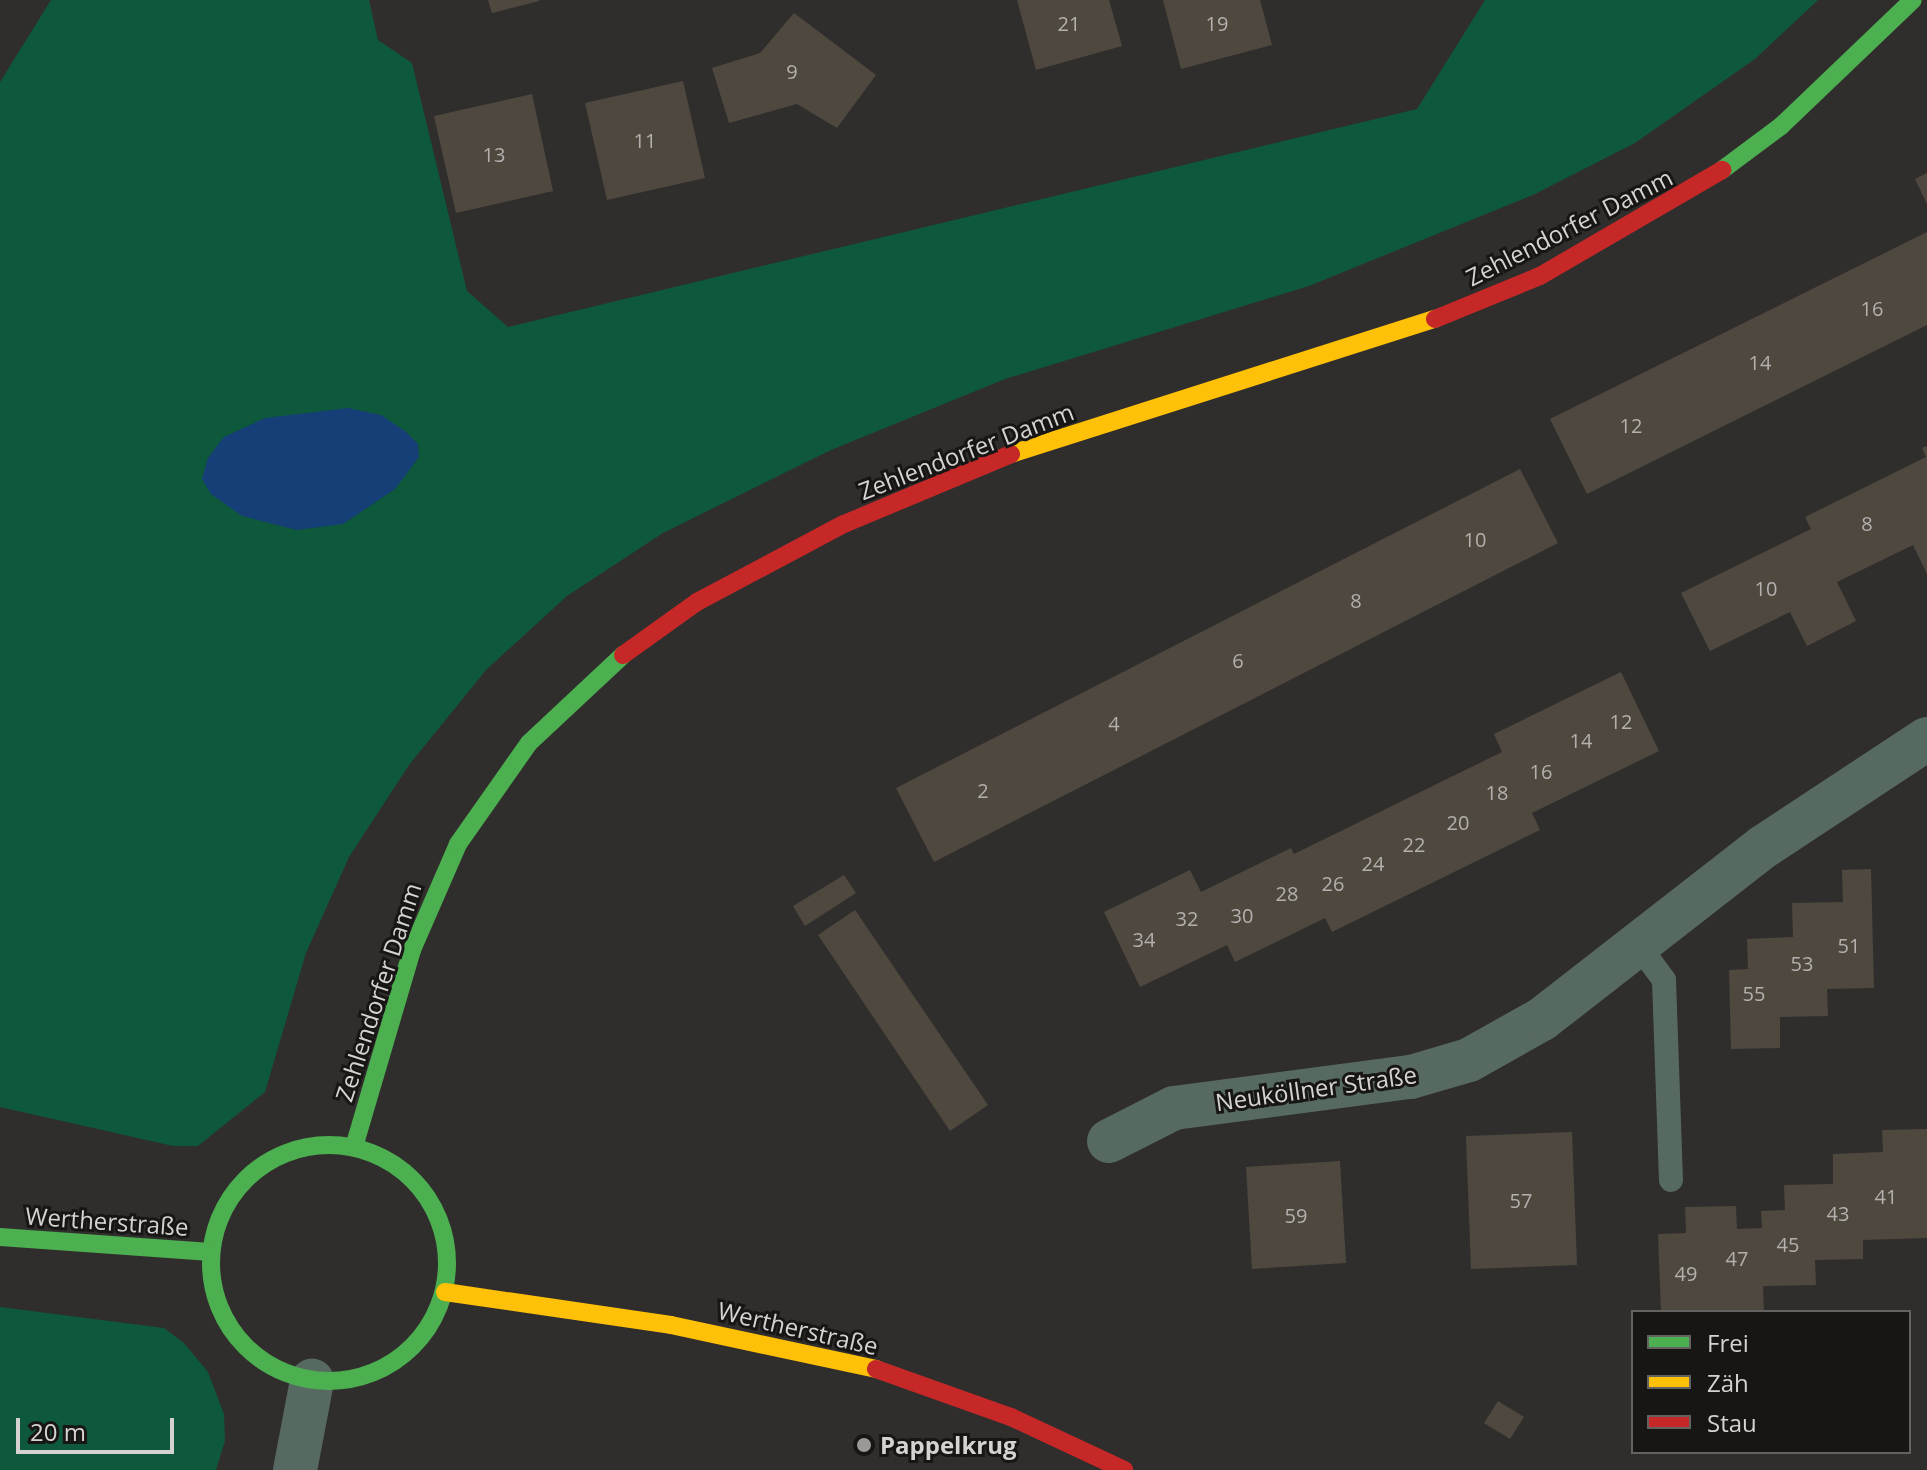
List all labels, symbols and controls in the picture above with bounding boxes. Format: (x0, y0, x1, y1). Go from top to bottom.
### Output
house number: 21 (1058, 11, 1080, 35)
house number: 19 (1206, 11, 1228, 35)
house number: 9 (786, 59, 798, 83)
house number: 11 (634, 128, 656, 152)
house number: 13 (483, 142, 505, 166)
street label: Zehlendorfer Damm (1461, 162, 1677, 292)
house number: 16 (1861, 296, 1883, 320)
house number: 14 (1749, 350, 1771, 374)
street label: Zehlendorfer Damm (854, 397, 1078, 505)
house number: 12 (1620, 413, 1642, 437)
house number: 8 (1861, 511, 1873, 535)
house number: 10 (1464, 527, 1486, 551)
house number: 10 (1755, 576, 1777, 600)
house number: 8 (1350, 588, 1362, 612)
house number: 6 (1232, 648, 1244, 672)
house number: 12 (1610, 709, 1632, 733)
house number: 4 (1108, 711, 1120, 735)
house number: 14 (1570, 728, 1592, 752)
house number: 16 (1530, 759, 1552, 783)
house number: 2 (977, 778, 989, 802)
house number: 18 (1486, 780, 1508, 804)
house number: 20 (1447, 810, 1469, 834)
house number: 22 (1403, 832, 1425, 856)
house number: 24 (1362, 851, 1384, 875)
house number: 26 (1322, 871, 1344, 895)
street label: Zehlendorfer Damm (329, 879, 427, 1105)
house number: 28 (1276, 881, 1298, 905)
house number: 30 (1231, 903, 1253, 927)
house number: 32 (1176, 906, 1198, 930)
house number: 34 (1133, 927, 1155, 951)
house number: 51 (1838, 933, 1860, 957)
house number: 53 (1791, 951, 1813, 975)
house number: 55 (1743, 981, 1765, 1005)
street label: Neuköllner Straße (1214, 1060, 1418, 1116)
house number: 41 (1875, 1184, 1897, 1208)
house number: 57 (1510, 1188, 1532, 1212)
street label: Wertherstraße (24, 1201, 190, 1241)
house number: 43 (1827, 1201, 1849, 1225)
house number: 59 (1285, 1203, 1307, 1227)
house number: 45 (1777, 1232, 1799, 1256)
house number: 47 (1726, 1246, 1748, 1270)
house number: 49 (1675, 1261, 1697, 1285)
street label: Wertherstraße (715, 1296, 881, 1360)
legend (1631, 1310, 1911, 1454)
text: Frei (1707, 1326, 1749, 1359)
text: Zäh (1707, 1366, 1749, 1399)
scale bar (20, 1402, 178, 1452)
text: Stau (1707, 1406, 1757, 1439)
text: 20 m (30, 1415, 86, 1448)
place label: Pappelkrug (880, 1431, 1017, 1459)
marker: Pappelkrug (855, 1436, 873, 1454)

